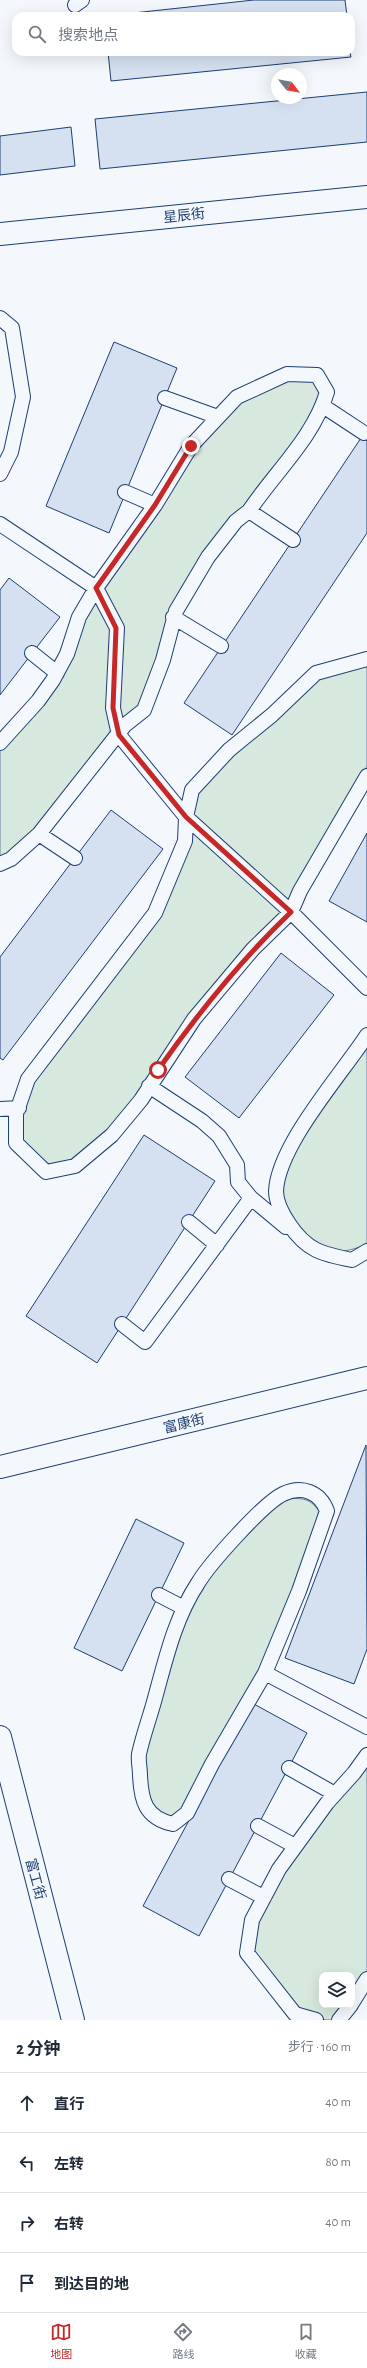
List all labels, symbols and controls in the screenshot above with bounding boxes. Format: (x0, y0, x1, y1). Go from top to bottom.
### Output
search box (12, 12, 355, 56)
icon: search (26, 23, 48, 45)
text: 搜索地点 (58, 28, 118, 43)
north arrow (271, 68, 307, 104)
street label: 星辰街 (162, 206, 206, 225)
route end (182, 437, 200, 455)
route start (149, 1061, 167, 1079)
street label: 富康街 (162, 1411, 206, 1436)
street label: 富工街 (23, 1857, 48, 1901)
map controls (319, 1972, 355, 2008)
button: layers (319, 1972, 355, 2008)
text: 2 分钟 (16, 2040, 61, 2057)
text: 步行 · 160 m (288, 2041, 351, 2054)
icon: ahead (16, 2092, 38, 2114)
text: 40 m (325, 2096, 351, 2109)
text: 直行 (54, 2097, 84, 2112)
icon: left (16, 2152, 38, 2174)
text: 80 m (325, 2156, 351, 2169)
text: 左转 (54, 2157, 84, 2172)
icon: right (16, 2212, 38, 2234)
text: 40 m (325, 2216, 351, 2229)
text: 右转 (54, 2217, 84, 2232)
icon: arrive (16, 2272, 38, 2294)
text: 到达目的地 (54, 2277, 129, 2292)
tab: 地图 (50, 2321, 72, 2361)
tab: 路线 (172, 2321, 194, 2361)
tab: 收藏 (295, 2321, 317, 2361)

